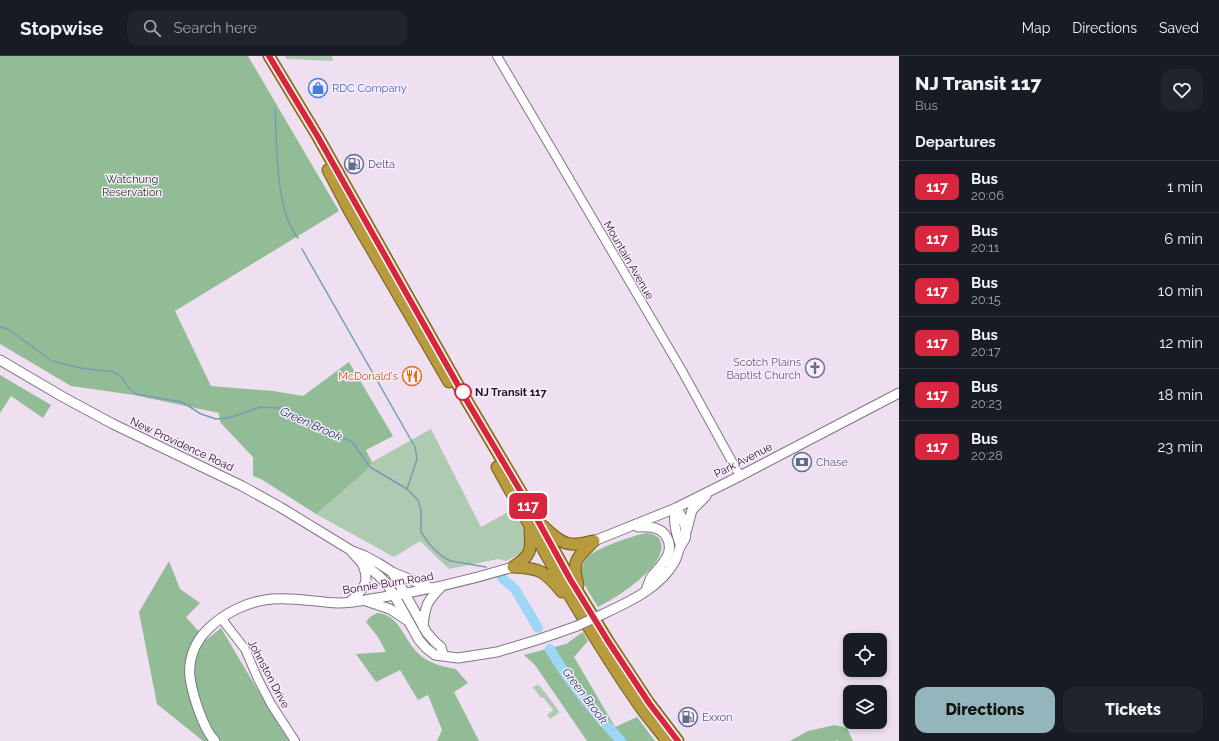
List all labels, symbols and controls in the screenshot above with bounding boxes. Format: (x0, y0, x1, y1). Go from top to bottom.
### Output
search box (127, 10, 407, 46)
text: Stopwise (20, 17, 103, 39)
icon: search (141, 17, 163, 39)
text: Search here (173, 19, 257, 37)
text: Map (1022, 20, 1050, 36)
text: Directions (1072, 20, 1137, 36)
text: Saved (1159, 20, 1199, 36)
button: heart (1161, 69, 1203, 111)
text: NJ Transit 117 (915, 72, 1041, 94)
shop icon: RDC Company (307, 77, 329, 99)
place label: RDC Company (332, 82, 407, 95)
text: Bus (915, 98, 938, 113)
text: Departures (915, 133, 996, 151)
fuel station icon: Delta (343, 153, 365, 175)
place label: Delta (368, 158, 395, 171)
text: Bus (971, 170, 998, 188)
park label: Watchung Reservation (102, 173, 162, 199)
text: 1 min (1167, 178, 1203, 196)
text: 117 (926, 179, 948, 195)
text: 20:06 (971, 188, 1004, 203)
street label: Mountain Avenue (601, 219, 657, 302)
text: Bus (971, 222, 998, 240)
text: 6 min (1164, 230, 1203, 248)
text: 117 (926, 231, 948, 247)
text: 20:11 (971, 240, 999, 255)
text: Bus (971, 274, 998, 292)
text: 10 min (1158, 282, 1203, 300)
text: 117 (926, 283, 948, 299)
text: 20:15 (971, 292, 1001, 307)
text: Bus (971, 326, 998, 344)
text: 12 min (1159, 334, 1203, 352)
text: 117 (926, 335, 948, 351)
text: 20:17 (971, 344, 1001, 359)
place label: Scotch Plains Baptist Church (726, 356, 801, 382)
church icon: Scotch Plains Baptist Church (804, 357, 826, 379)
restaurant icon: McDonald's (401, 365, 423, 387)
place label: McDonald's (338, 370, 398, 383)
text: Bus (971, 378, 998, 396)
marker: NJ Transit 117 (454, 383, 472, 401)
place label: NJ Transit 117 (475, 386, 548, 399)
text: 18 min (1158, 386, 1203, 404)
text: 117 (926, 387, 948, 403)
text: 20:23 (971, 396, 1002, 411)
water label: Green Brook (278, 404, 345, 444)
street label: New Providence Road (128, 415, 236, 474)
text: Bus (971, 430, 998, 448)
text: 23 min (1158, 438, 1203, 456)
text: 117 (926, 439, 948, 455)
street label: Park Avenue (712, 440, 775, 481)
text: 20:28 (971, 448, 1003, 463)
bank icon: Chase (791, 451, 813, 473)
place label: Chase (816, 456, 848, 469)
line badge: 117 (505, 493, 551, 519)
text: 117 (517, 498, 539, 514)
street label: Bonnie Burn Road (342, 570, 435, 597)
map controls (843, 633, 887, 729)
button: locate (843, 633, 887, 677)
street label: Johnston Drive (245, 638, 292, 711)
water label: Green Brook (559, 665, 611, 727)
button: layers (843, 685, 887, 729)
button: Directions (915, 687, 1055, 733)
button: Tickets (1063, 687, 1203, 733)
fuel station icon: Exxon (677, 706, 699, 728)
place label: Exxon (702, 711, 733, 724)

